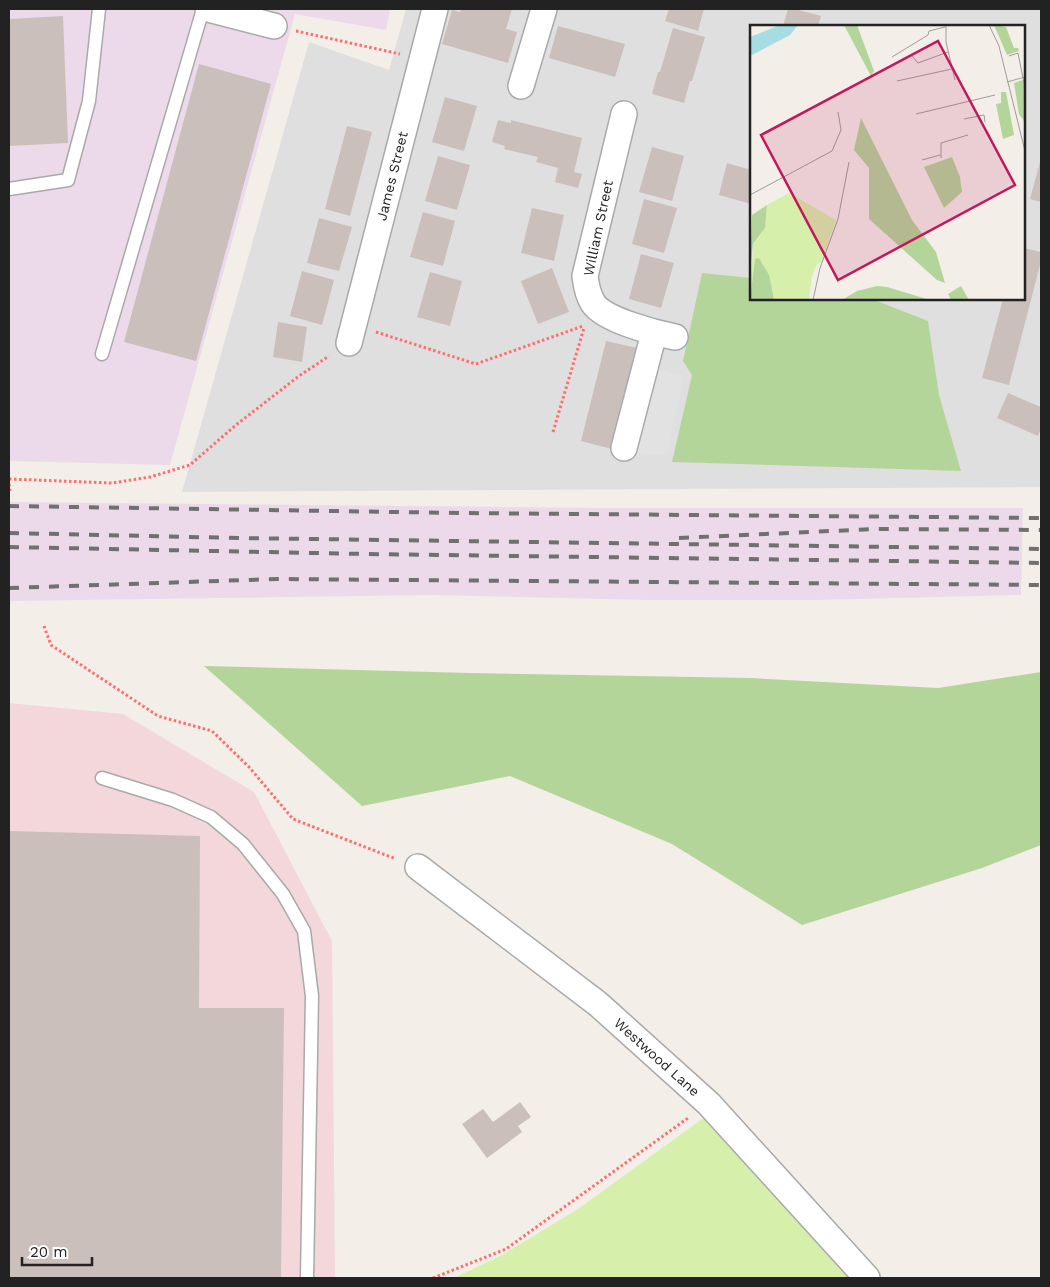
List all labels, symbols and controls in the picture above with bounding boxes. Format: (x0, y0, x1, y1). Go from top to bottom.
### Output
inset map (750, 25, 1025, 300)
street label: James Street (373, 130, 411, 222)
street label: William Street (580, 178, 616, 277)
street label: Westwood Lane (611, 1015, 703, 1099)
scale bar (22, 1234, 92, 1266)
text: 20 m (30, 1243, 68, 1261)

